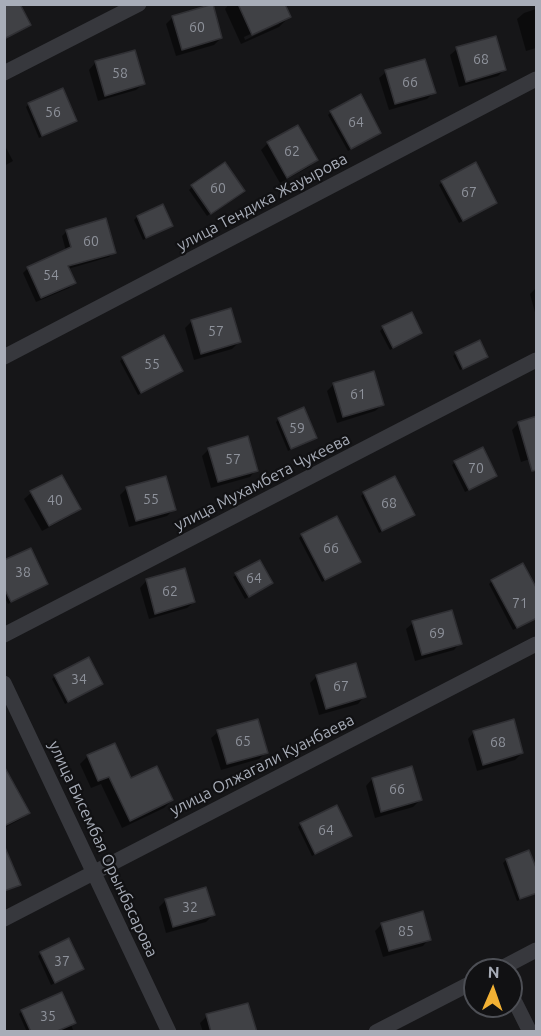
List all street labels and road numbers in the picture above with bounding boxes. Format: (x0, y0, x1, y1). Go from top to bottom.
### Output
street label: улица Тендика Жауырова (174, 149, 350, 255)
street label: улица Мухамбета Чукеева (171, 429, 353, 535)
street label: улица Олжагали Куанбаева (167, 710, 357, 820)
street label: улица Бисембая Орынбасарова (44, 738, 162, 960)

